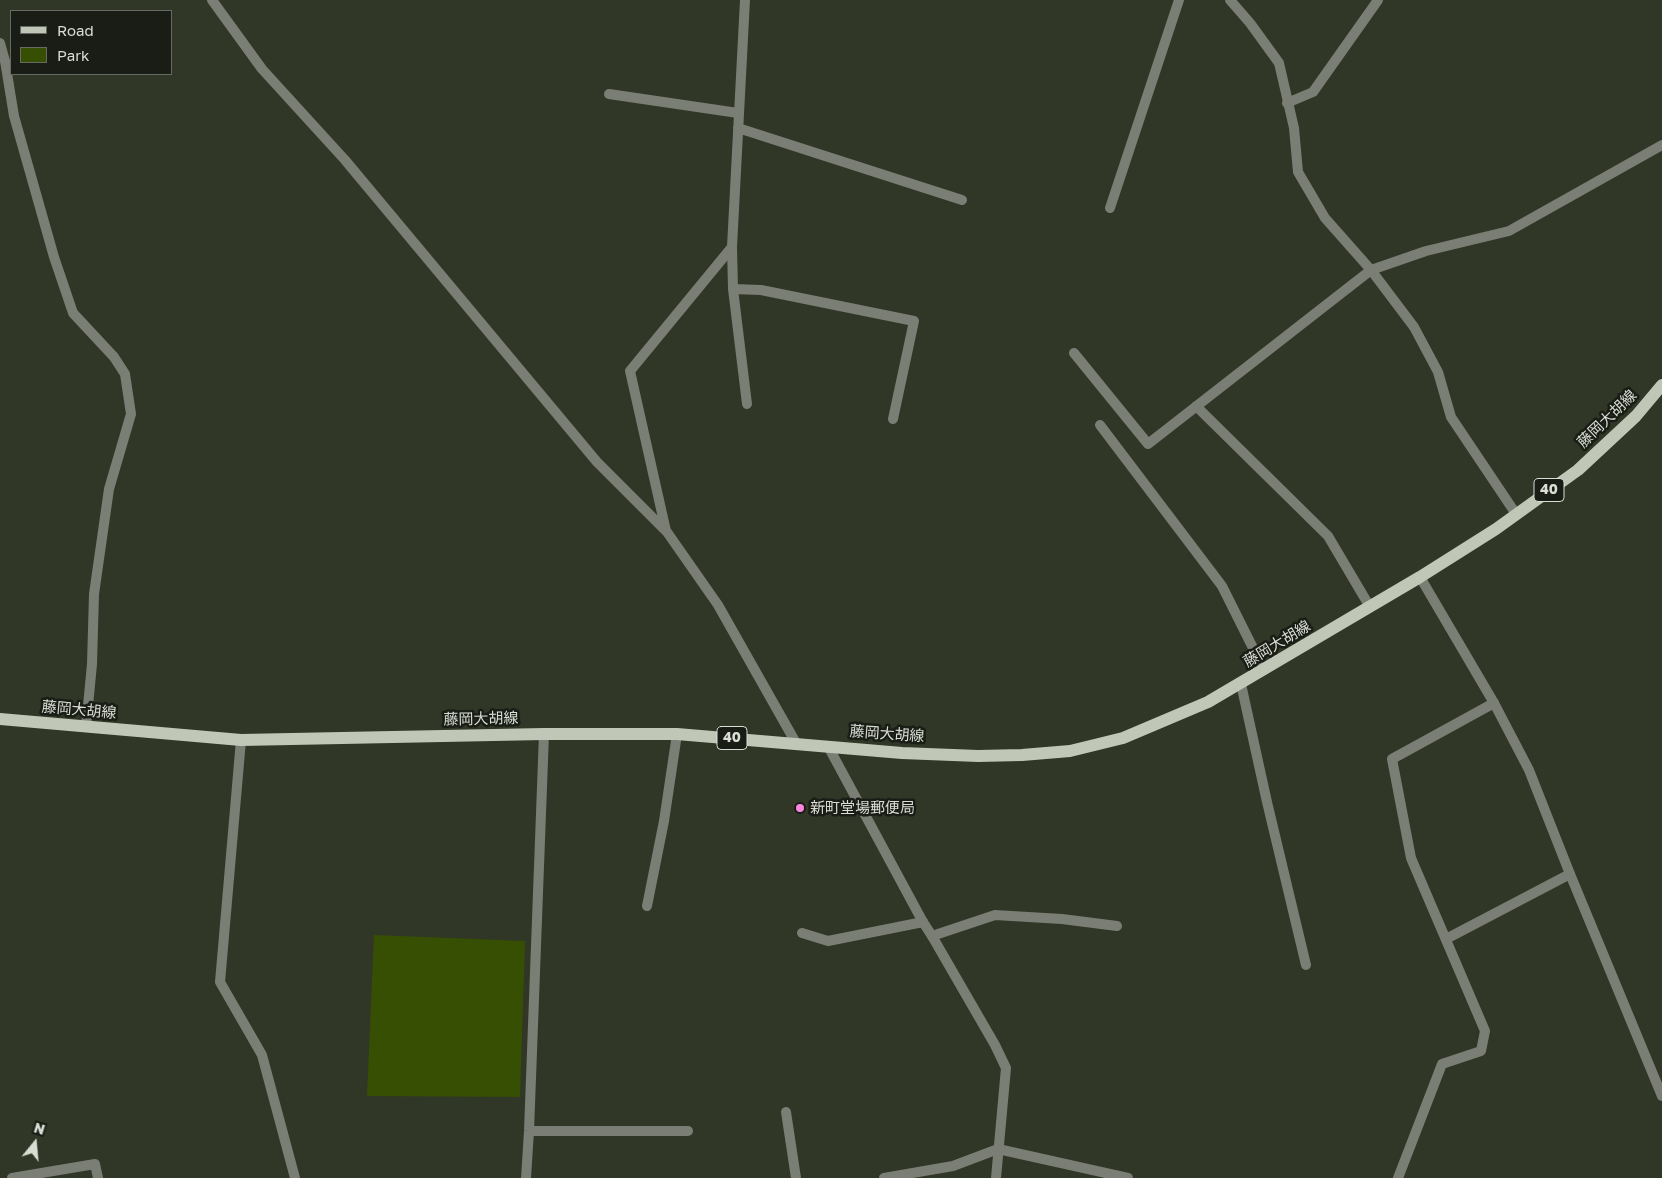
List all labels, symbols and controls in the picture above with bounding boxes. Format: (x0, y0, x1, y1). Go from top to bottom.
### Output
legend (10, 10, 172, 75)
text: Road (57, 21, 94, 39)
text: Park (57, 46, 89, 64)
street label: 藤岡大胡線 (1574, 386, 1640, 452)
road number: 40 (1534, 478, 1564, 502)
street label: 藤岡大胡線 (1240, 617, 1314, 671)
street label: 藤岡大胡線 (41, 698, 117, 722)
street label: 藤岡大胡線 (443, 709, 519, 729)
street label: 藤岡大胡線 (849, 722, 925, 746)
road number: 40 (717, 726, 747, 750)
place label: 新町堂場郵便局 (810, 799, 915, 817)
marker: 新町堂場郵便局 (794, 802, 806, 814)
north arrow (10, 1118, 60, 1168)
text: N (32, 1118, 47, 1138)

